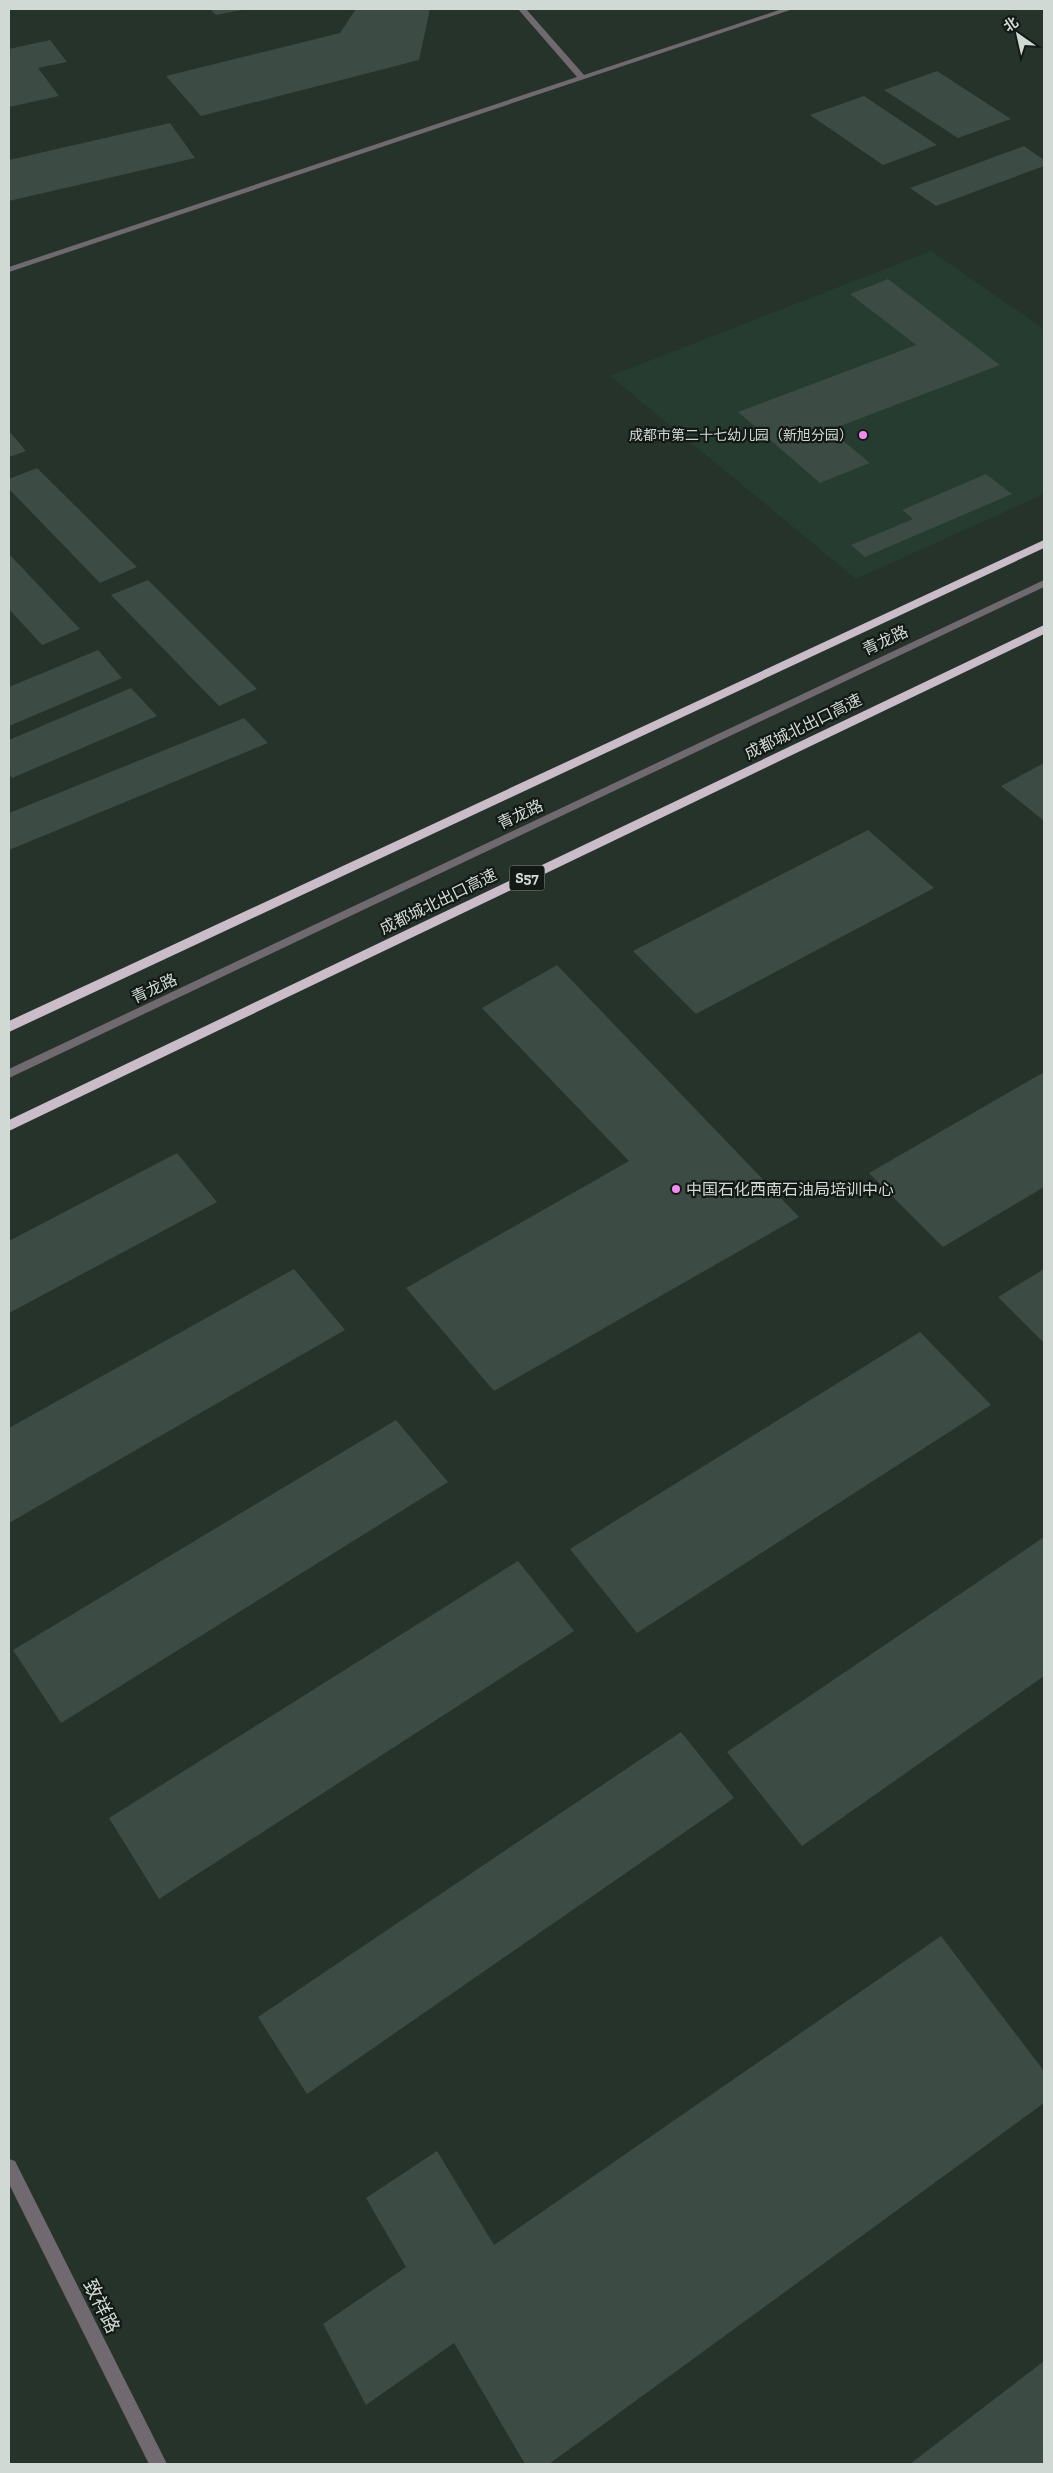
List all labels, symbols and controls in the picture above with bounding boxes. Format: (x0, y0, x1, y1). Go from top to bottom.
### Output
north arrow (993, 10, 1043, 60)
text: 北 (1000, 14, 1022, 36)
place label: 成都市第二十七幼儿园（新旭分园） (629, 427, 853, 444)
marker: 成都市第二十七幼儿园（新旭分园） (857, 429, 869, 441)
street label: 青龙路 (859, 622, 911, 659)
street label: 成都城北出口高速 (742, 690, 865, 763)
street label: 青龙路 (494, 796, 546, 833)
street label: 成都城北出口高速 (377, 865, 500, 938)
road number: S57 (510, 866, 544, 890)
street label: 青龙路 (128, 970, 180, 1007)
place label: 中国石化西南石油局培训中心 (686, 1180, 894, 1199)
marker: 中国石化西南石油局培训中心 (670, 1183, 682, 1195)
street label: 致祥路 (78, 2276, 125, 2337)

